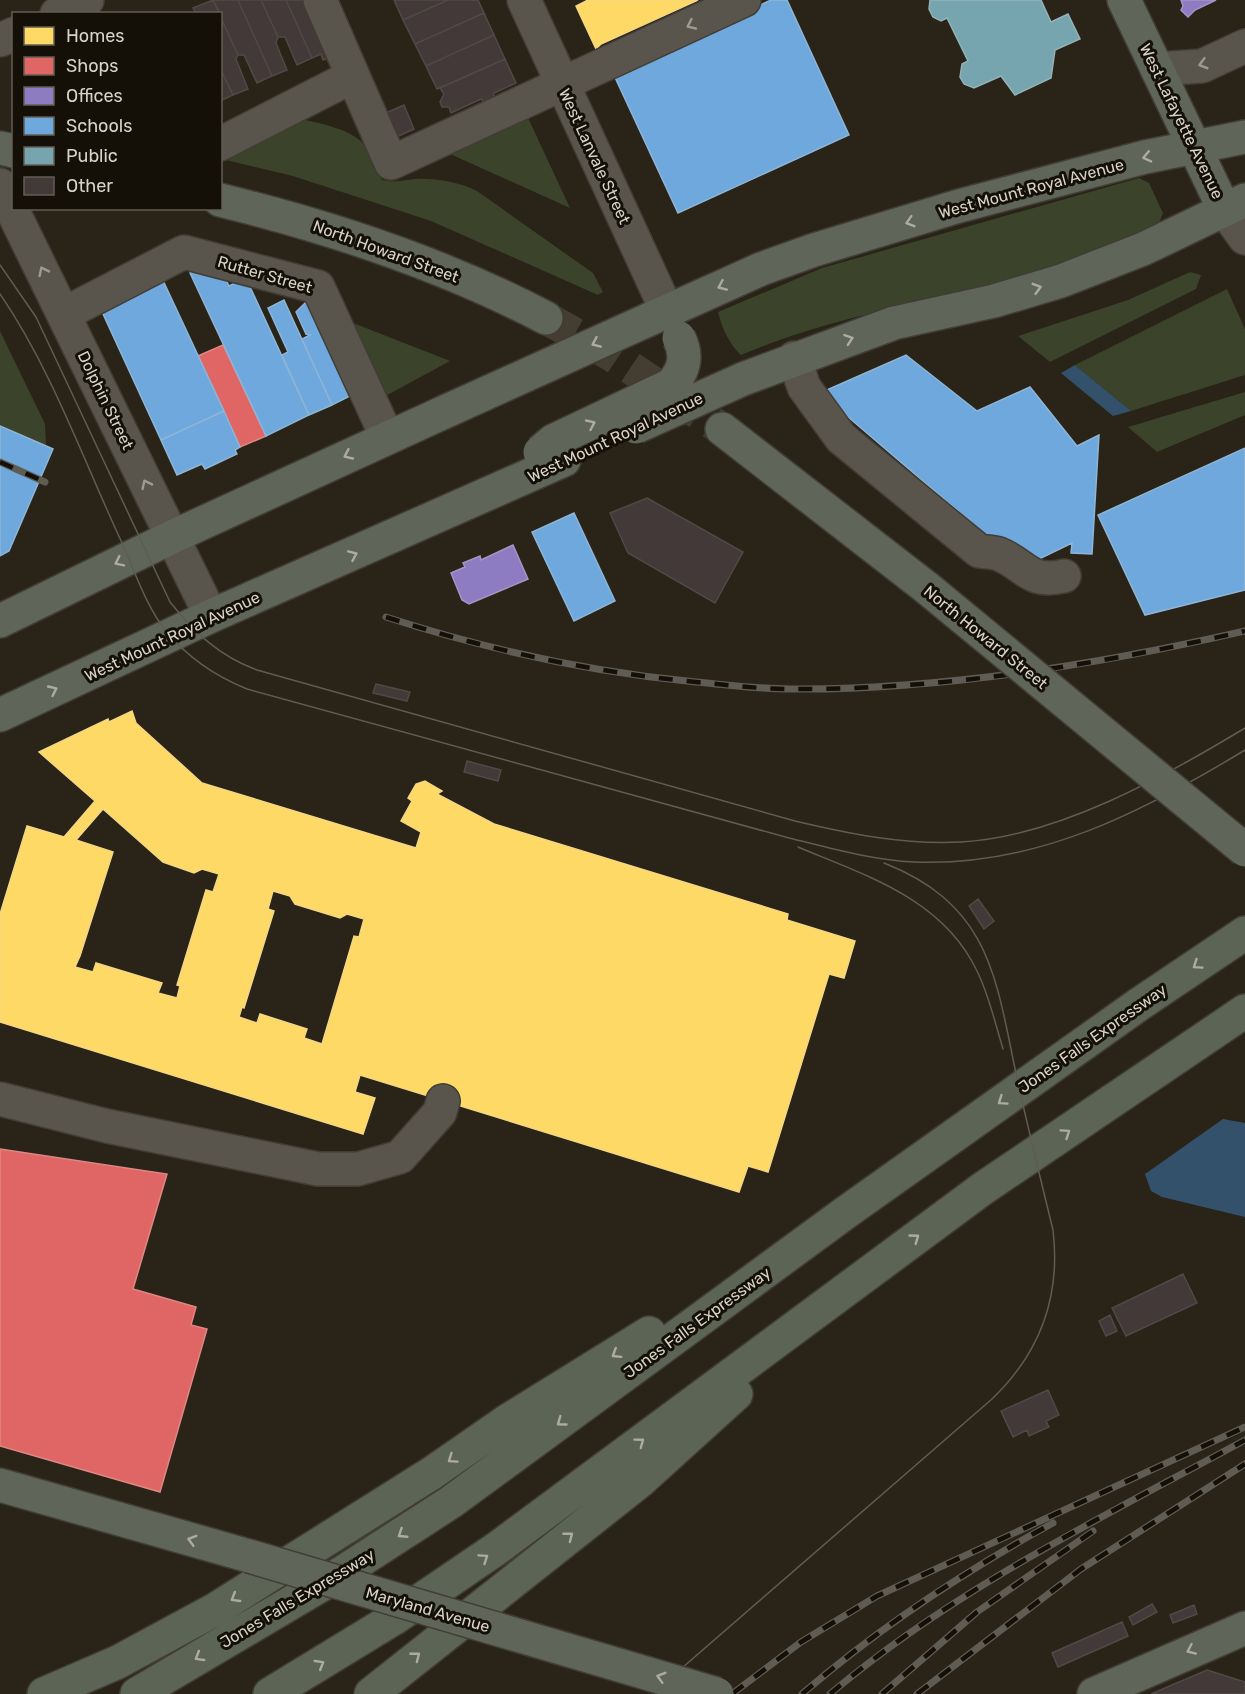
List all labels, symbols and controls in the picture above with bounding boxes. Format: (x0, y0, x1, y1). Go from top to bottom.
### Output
legend (12, 12, 222, 210)
one-way arrow (686, 17, 697, 29)
text: Homes (66, 25, 124, 47)
street label: West Lafayette Avenue (1136, 40, 1228, 202)
text: Shops (66, 55, 118, 77)
one-way arrow (1198, 57, 1208, 69)
text: Offices (66, 85, 123, 107)
street label: West Lanvale Street (555, 85, 634, 227)
text: Schools (66, 115, 132, 137)
text: Public (66, 145, 118, 167)
one-way arrow (1142, 150, 1152, 163)
street label: West Mount Royal Avenue (936, 155, 1126, 222)
text: Other (66, 175, 113, 197)
one-way arrow (905, 214, 916, 227)
street label: North Howard Street (310, 216, 461, 287)
street label: Rutter Street (215, 252, 314, 297)
one-way arrow (38, 266, 50, 277)
one-way arrow (717, 279, 728, 291)
one-way arrow (1031, 283, 1042, 295)
one-way arrow (843, 333, 854, 346)
one-way arrow (592, 336, 603, 348)
street label: Dolphin Street (74, 348, 138, 453)
street label: West Mount Royal Avenue (525, 388, 706, 486)
one-way arrow (585, 419, 596, 431)
one-way arrow (344, 448, 355, 460)
one-way arrow (142, 479, 154, 490)
one-way arrow (346, 550, 357, 562)
one-way arrow (115, 555, 126, 567)
street label: North Howard Street (920, 582, 1051, 693)
street label: West Mount Royal Avenue (82, 587, 263, 685)
one-way arrow (46, 686, 57, 698)
one-way arrow (1192, 958, 1203, 969)
street label: Jones Falls Expressway (1015, 980, 1170, 1097)
one-way arrow (998, 1094, 1009, 1105)
one-way arrow (1059, 1129, 1070, 1140)
one-way arrow (909, 1234, 920, 1245)
street label: Jones Falls Expressway (620, 1263, 774, 1382)
one-way arrow (612, 1346, 622, 1358)
one-way arrow (557, 1415, 568, 1426)
one-way arrow (634, 1438, 645, 1449)
one-way arrow (448, 1452, 459, 1463)
one-way arrow (398, 1527, 408, 1539)
one-way arrow (562, 1532, 573, 1543)
one-way arrow (187, 1535, 198, 1547)
street label: Jones Falls Expressway (217, 1545, 378, 1652)
one-way arrow (477, 1554, 488, 1565)
street label: Maryland Avenue (364, 1583, 492, 1636)
one-way arrow (231, 1591, 241, 1603)
one-way arrow (1186, 1643, 1197, 1655)
one-way arrow (195, 1650, 205, 1662)
one-way arrow (409, 1653, 420, 1664)
one-way arrow (314, 1659, 324, 1671)
one-way arrow (656, 1672, 667, 1684)

